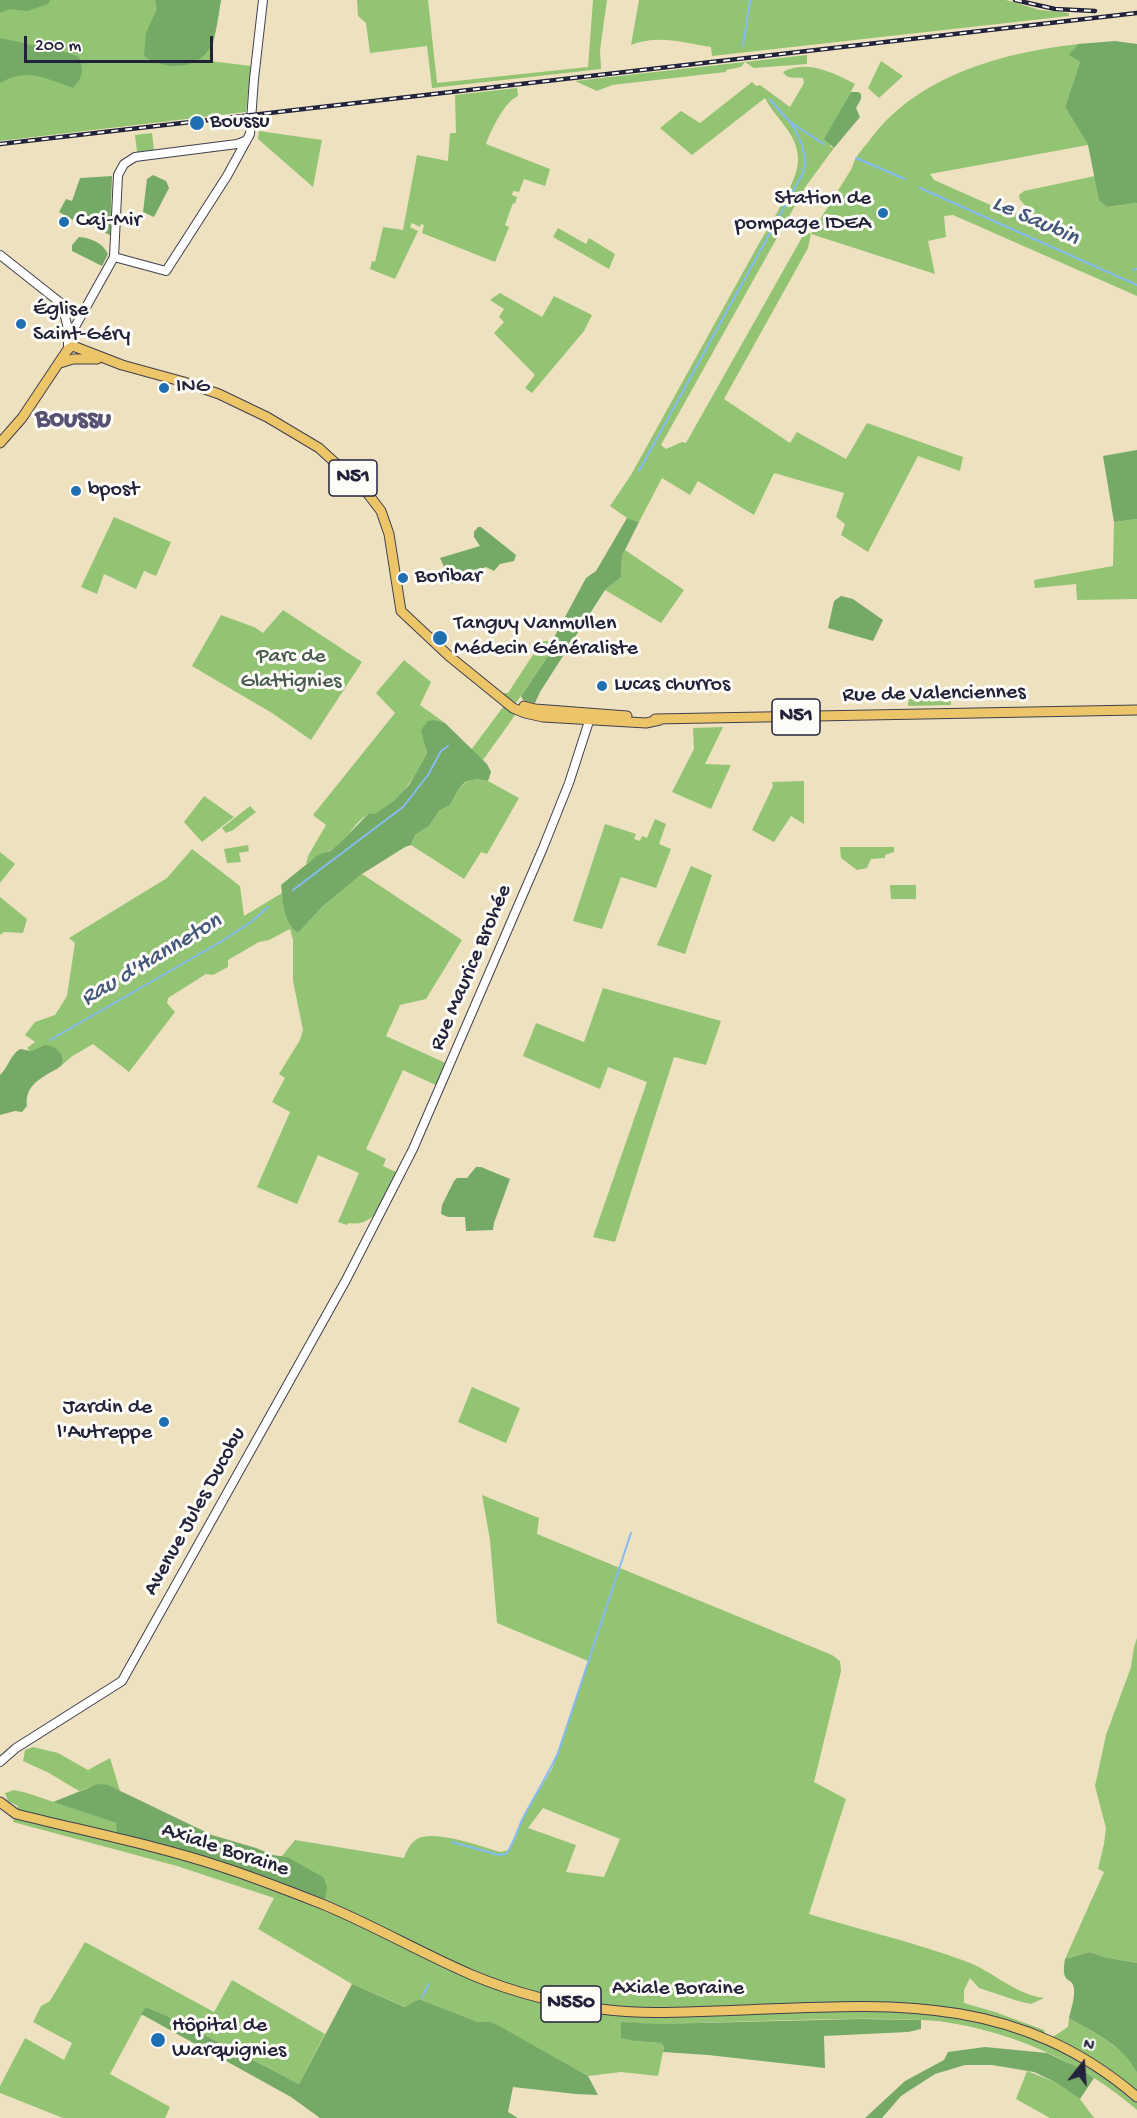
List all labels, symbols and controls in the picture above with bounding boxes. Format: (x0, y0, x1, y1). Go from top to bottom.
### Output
scale bar (27, 24, 216, 62)
text: 200 m (35, 36, 81, 57)
place label: Boussu (210, 110, 270, 136)
marker: Boussu (188, 114, 206, 132)
place label: Station de pompage IDEA (735, 187, 871, 238)
water label: Le Saubin (987, 190, 1083, 254)
marker: Station de pompage IDEA (876, 206, 890, 220)
place label: Caj-Mir (76, 209, 141, 235)
marker: Caj-Mir (57, 215, 71, 229)
place label: Église Saint-Géry (33, 298, 130, 350)
marker: Église Saint-Géry (14, 317, 28, 331)
place label: ING (176, 375, 210, 401)
marker: ING (157, 381, 171, 395)
district label: Boussu (35, 404, 111, 438)
road number: N51 (329, 460, 377, 496)
place label: bpost (88, 478, 139, 504)
marker: bpost (69, 484, 83, 498)
place label: Boribar (415, 565, 482, 591)
marker: Boribar (396, 571, 410, 585)
place label: Tanguy Vanmullen Médecin Généraliste (454, 612, 638, 664)
marker: Tanguy Vanmullen Médecin Généraliste (431, 629, 449, 647)
park label: Parc de Glattignies (241, 645, 341, 696)
place label: Lucas churros (614, 673, 730, 699)
marker: Lucas churros (595, 679, 609, 693)
street label: Rue de Valenciennes (842, 680, 1026, 710)
road number: N51 (772, 699, 820, 735)
street label: Rue Maurice Brohée (425, 881, 519, 1055)
water label: Rau d'Hanneton (76, 908, 228, 1014)
place label: Jardin de l'Autreppe (57, 1396, 152, 1448)
marker: Jardin de l'Autreppe (157, 1415, 171, 1429)
street label: Avenue Jules Ducobu (139, 1423, 253, 1601)
street label: Axiale Boraine (158, 1818, 292, 1884)
street label: Axiale Boraine (612, 1977, 744, 2003)
road number: N550 (541, 1986, 601, 2022)
place label: Hôpital de Warquignies (172, 2014, 286, 2066)
marker: Hôpital de Warquignies (149, 2031, 167, 2049)
north arrow (1053, 2034, 1113, 2094)
text: N (1081, 2036, 1096, 2057)

